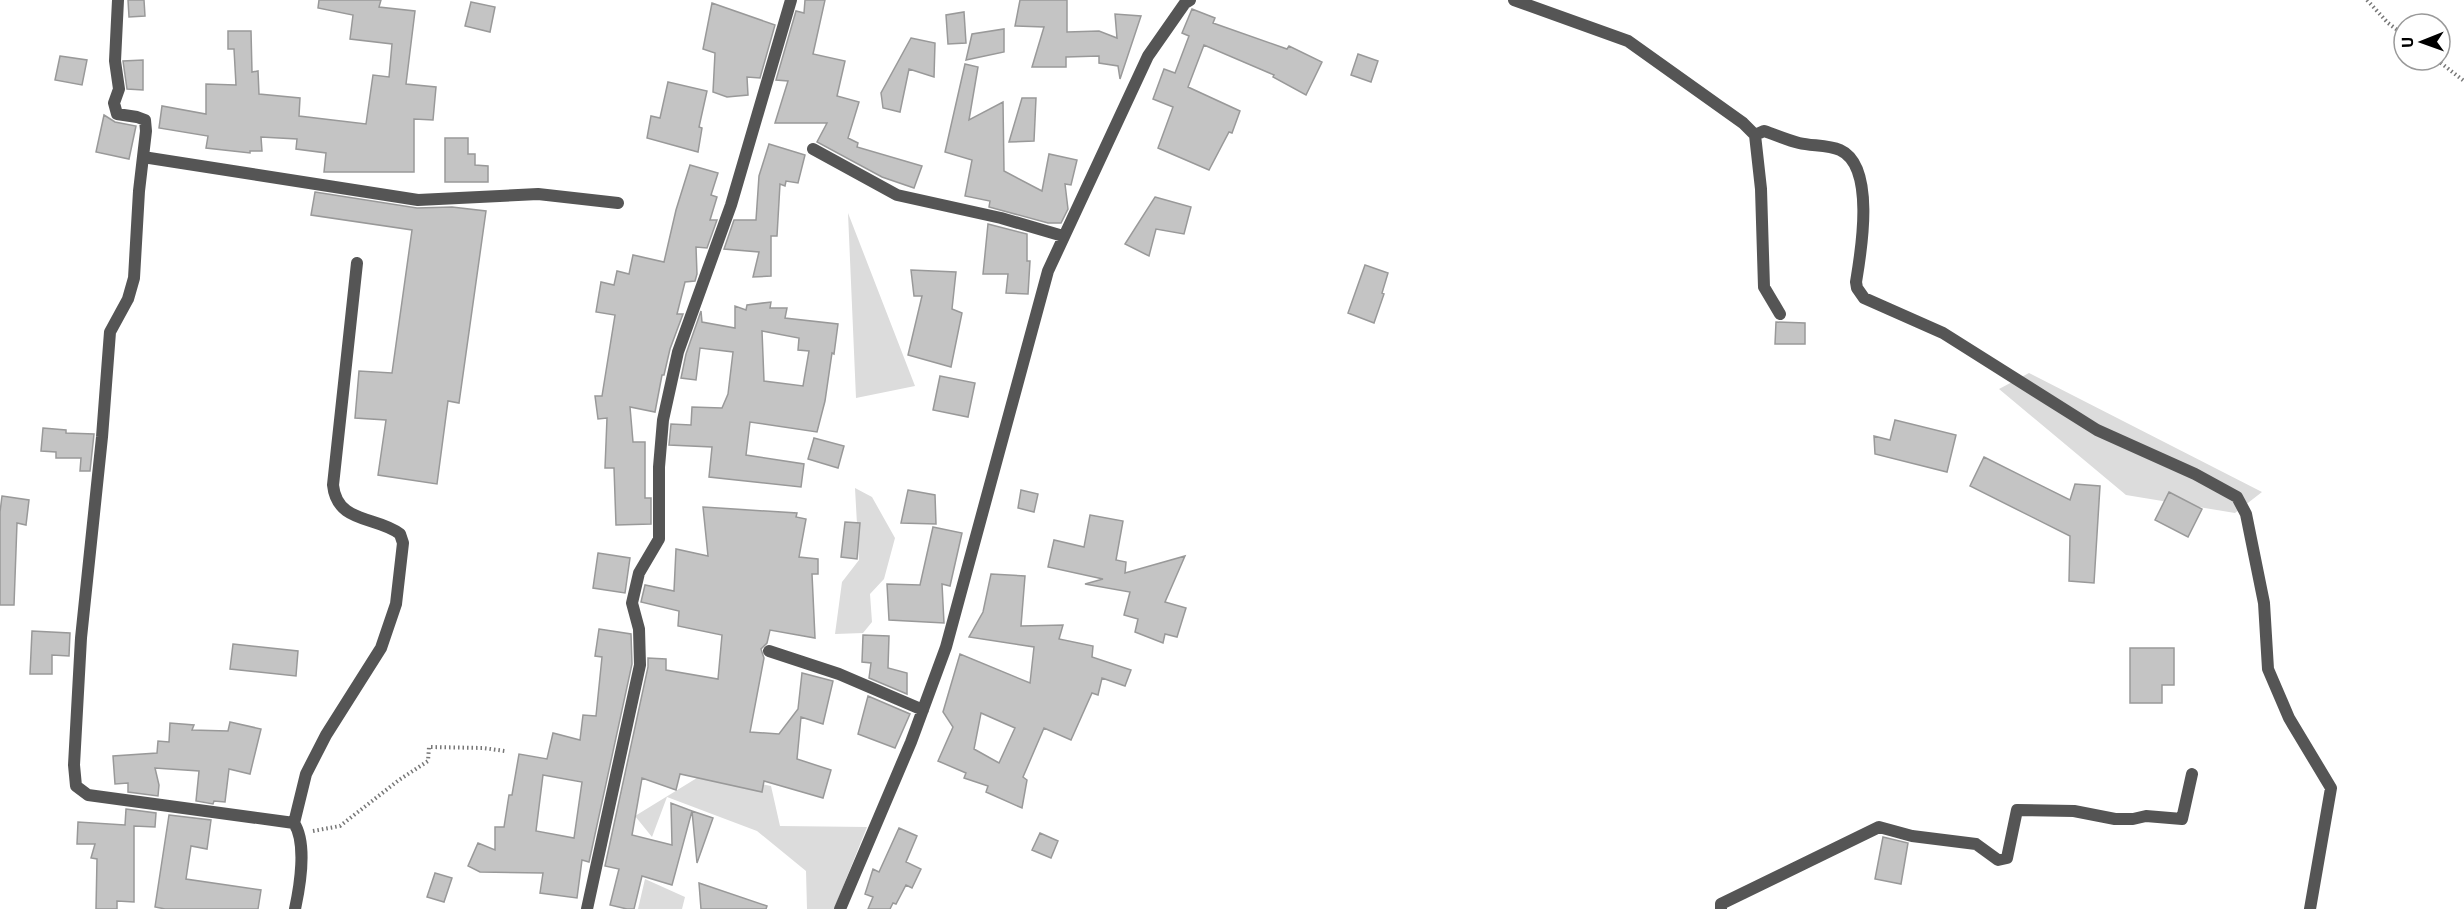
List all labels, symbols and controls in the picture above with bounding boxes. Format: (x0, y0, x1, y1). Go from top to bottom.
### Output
north arrow (2392, 12, 2452, 72)
text: U (2397, 37, 2416, 48)

